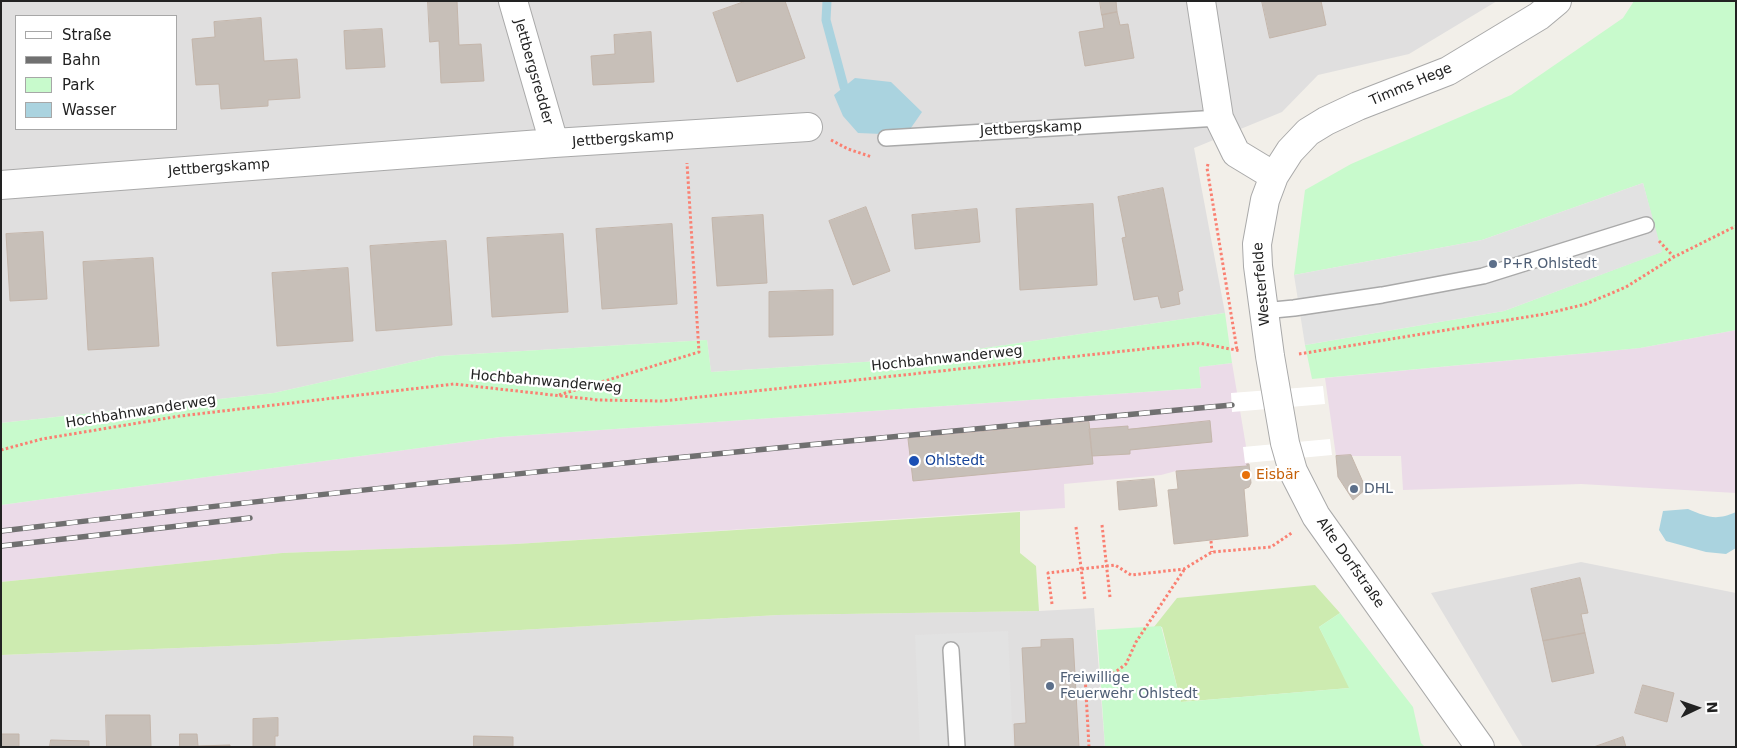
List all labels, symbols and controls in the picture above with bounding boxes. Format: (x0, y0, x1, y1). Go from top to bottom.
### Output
legend (15, 15, 178, 130)
street label: Jettbergsredder (510, 17, 556, 127)
text: Straße (62, 26, 111, 44)
text: Bahn (62, 51, 101, 69)
street label: Timms Hege (1367, 60, 1455, 110)
text: Park (62, 76, 94, 94)
text: Wasser (62, 101, 116, 119)
street label: Jettbergskamp (980, 118, 1082, 140)
street label: Jettbergskamp (572, 127, 674, 151)
street label: Jettbergskamp (168, 156, 270, 180)
street label: Westerfelde (1250, 242, 1274, 326)
place label: P+R Ohlstedt (1503, 256, 1597, 272)
marker: P+R Ohlstedt (1487, 258, 1499, 270)
street label: Hochbahnwanderweg (871, 343, 1023, 375)
street label: Hochbahnwanderweg (470, 367, 622, 397)
street label: Hochbahnwanderweg (65, 392, 217, 432)
place label: Ohlstedt (925, 453, 985, 469)
marker: Ohlstedt (907, 454, 921, 468)
place label: Eisbär (1256, 467, 1299, 483)
marker: Eisbär (1240, 469, 1252, 481)
place label: DHL (1364, 481, 1393, 497)
marker: DHL (1348, 483, 1360, 495)
street label: Alte Dorfstraße (1313, 515, 1387, 611)
place label: Freiwillige Feuerwehr Ohlstedt (1060, 670, 1198, 702)
marker: Freiwillige Feuerwehr Ohlstedt (1044, 680, 1056, 692)
north arrow (1672, 683, 1722, 733)
text: N (1704, 701, 1720, 713)

